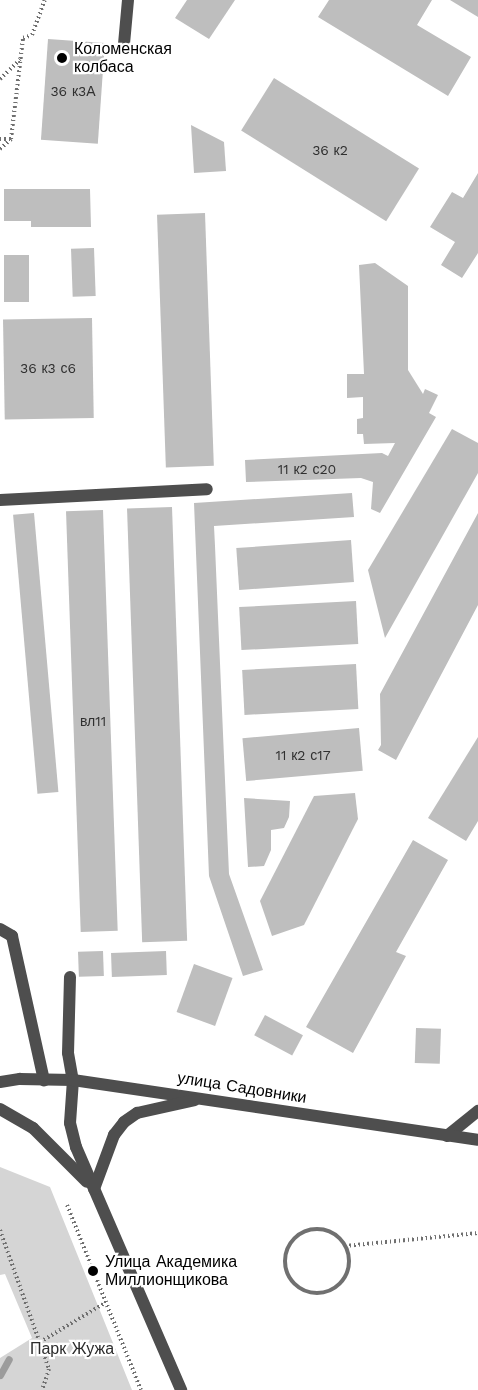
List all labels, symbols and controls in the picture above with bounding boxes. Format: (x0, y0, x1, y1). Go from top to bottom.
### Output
place label: Коломенская колбаса (74, 39, 172, 77)
marker: Коломенская колбаса (55, 51, 69, 65)
house number: 36 к3А (50, 83, 96, 99)
house number: 36 к2 (312, 142, 348, 158)
house number: 36 к3 с6 (20, 360, 76, 376)
house number: 11 к2 с20 (278, 461, 336, 477)
house number: вл11 (80, 713, 106, 729)
house number: 11 к2 с17 (275, 747, 331, 763)
street label: улица Садовники (176, 1068, 308, 1108)
place label: Улица Академика Миллионщикова (105, 1252, 237, 1290)
marker: Улица Академика Миллионщикова (86, 1264, 100, 1278)
park label: Парк Жужа (30, 1339, 114, 1359)

